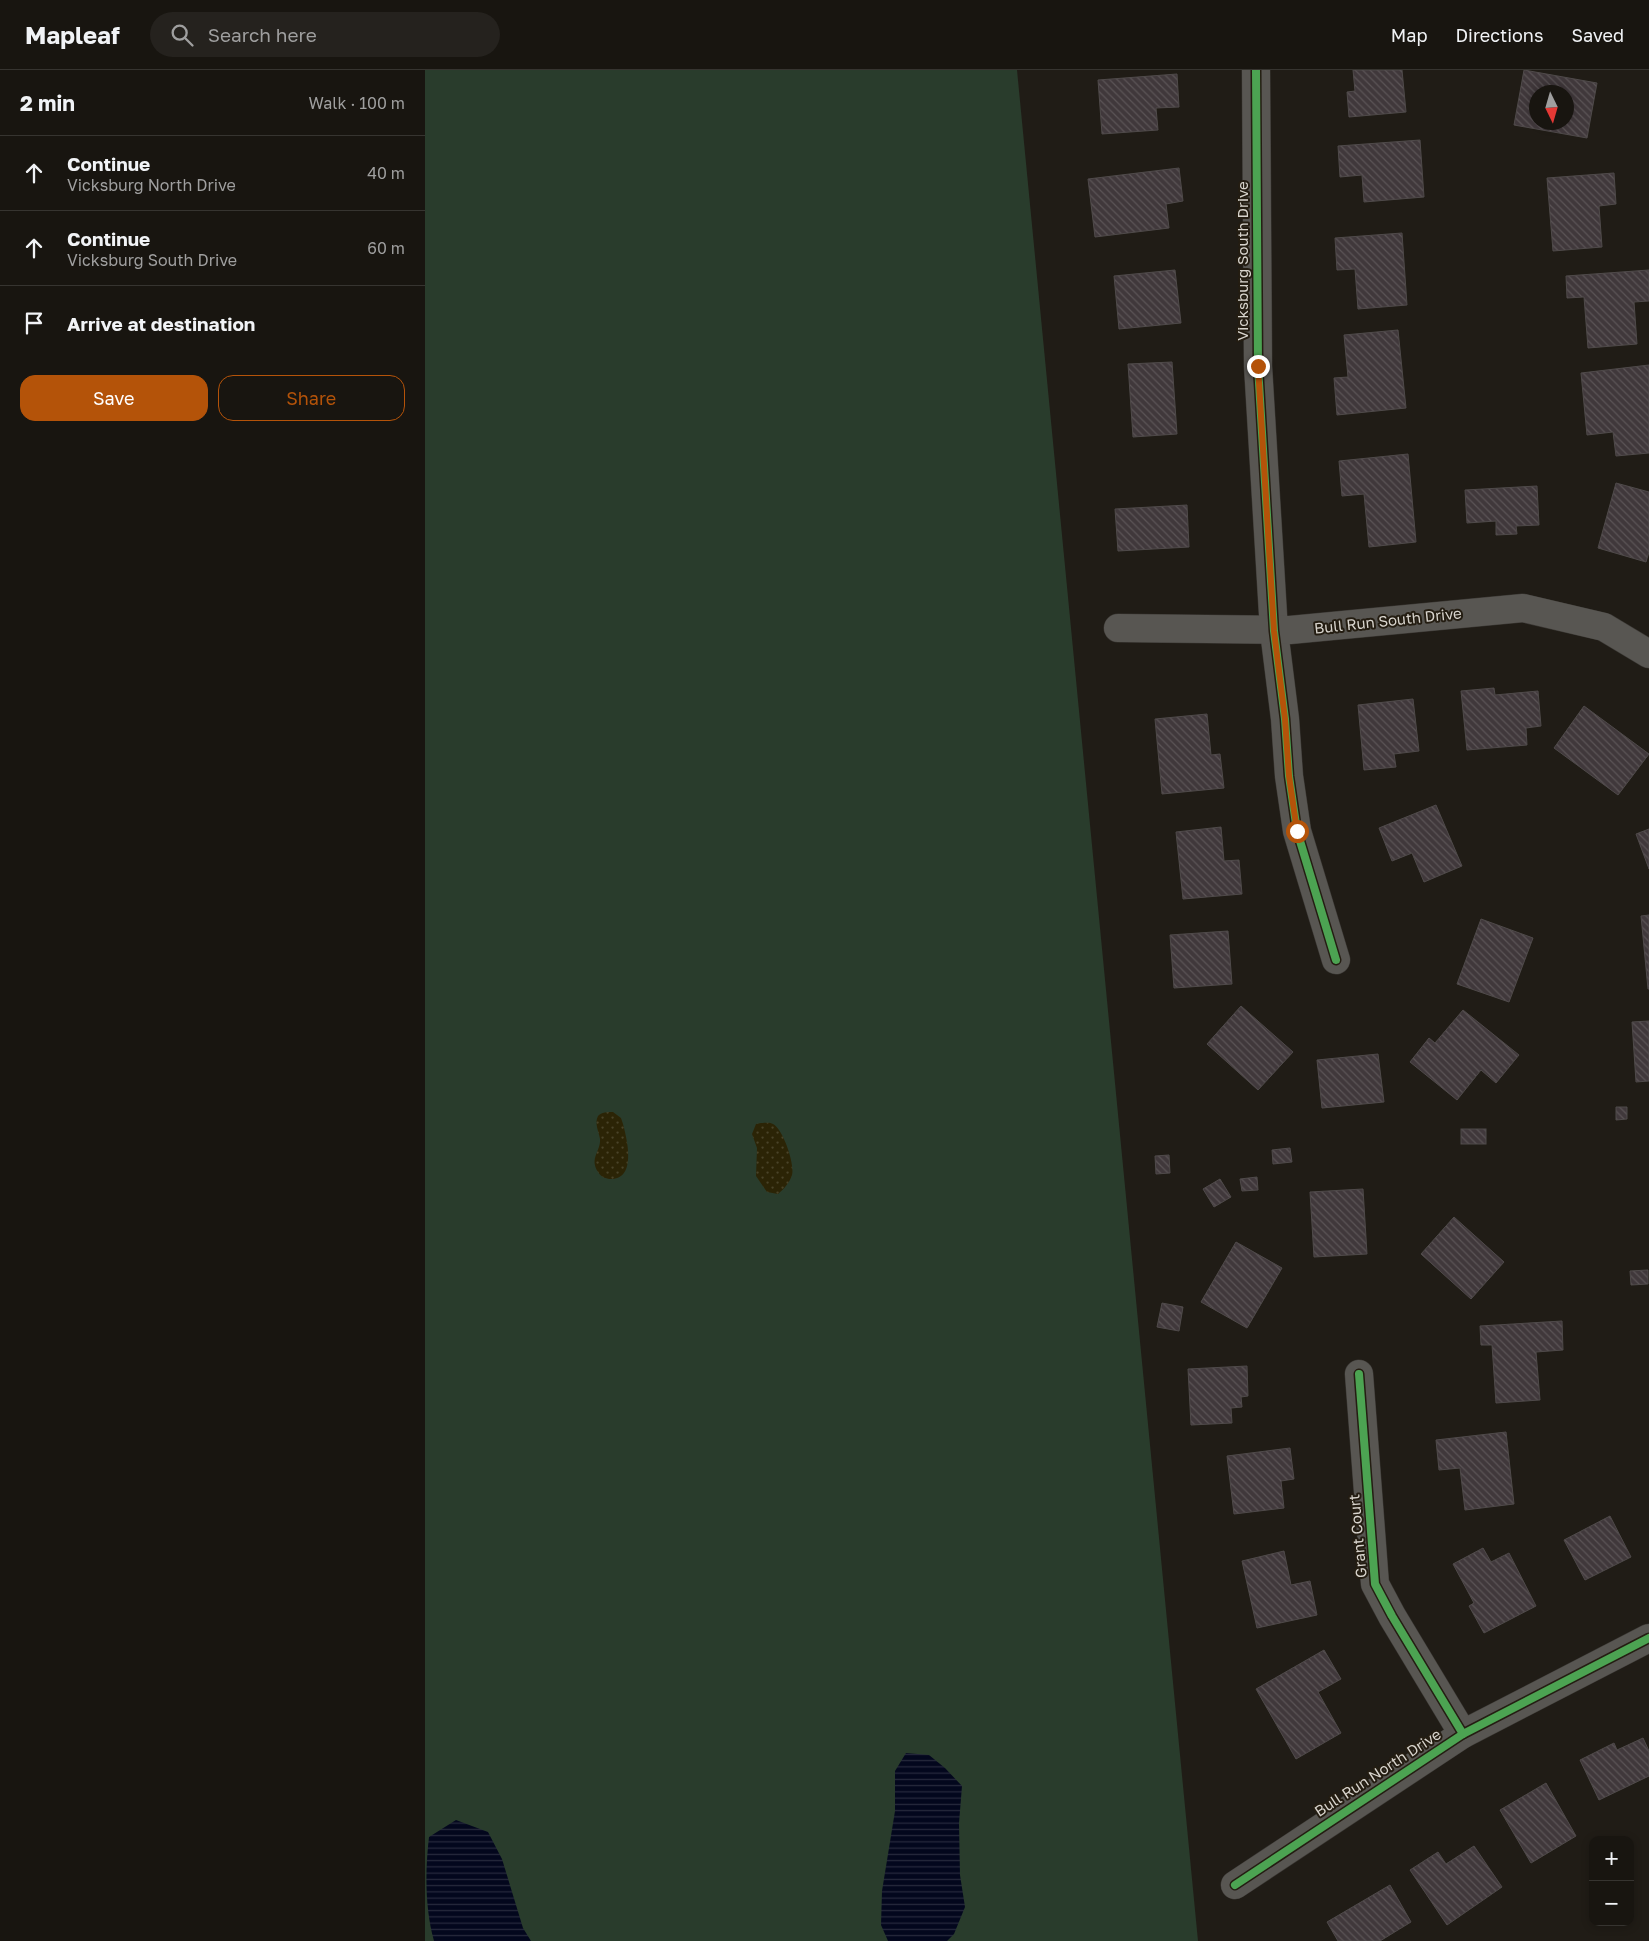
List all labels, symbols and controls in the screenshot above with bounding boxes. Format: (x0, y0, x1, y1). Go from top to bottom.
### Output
search box (150, 12, 500, 57)
text: Mapleaf (25, 20, 120, 49)
icon: search (168, 21, 196, 49)
text: Search here (208, 23, 317, 46)
text: Map (1391, 24, 1427, 46)
text: Directions (1455, 24, 1543, 46)
text: Saved (1571, 24, 1624, 46)
north arrow (1529, 85, 1574, 130)
text: 2 min (20, 90, 75, 116)
text: Walk · 100 m (309, 93, 405, 113)
text: Continue (67, 152, 150, 175)
icon: ahead (20, 159, 48, 187)
text: 40 m (367, 163, 405, 183)
text: Vicksburg North Drive (67, 175, 236, 195)
street label: Vicksburg South Drive (1233, 181, 1251, 341)
text: Continue (67, 227, 150, 250)
icon: ahead (20, 234, 48, 262)
text: 60 m (367, 238, 405, 258)
text: Vicksburg South Drive (67, 250, 237, 270)
icon: arrive (20, 309, 48, 337)
text: Arrive at destination (67, 312, 255, 335)
route end (1247, 355, 1270, 378)
button: Save (20, 375, 208, 421)
button: Share (218, 375, 405, 421)
street label: Bull Run South Drive (1313, 603, 1463, 637)
route start (1286, 820, 1309, 843)
street label: Grant Court (1344, 1493, 1370, 1579)
street label: Bull Run North Drive (1311, 1724, 1444, 1820)
map controls (1589, 1836, 1634, 1926)
button: + (1589, 1836, 1634, 1881)
button: − (1589, 1881, 1634, 1926)

